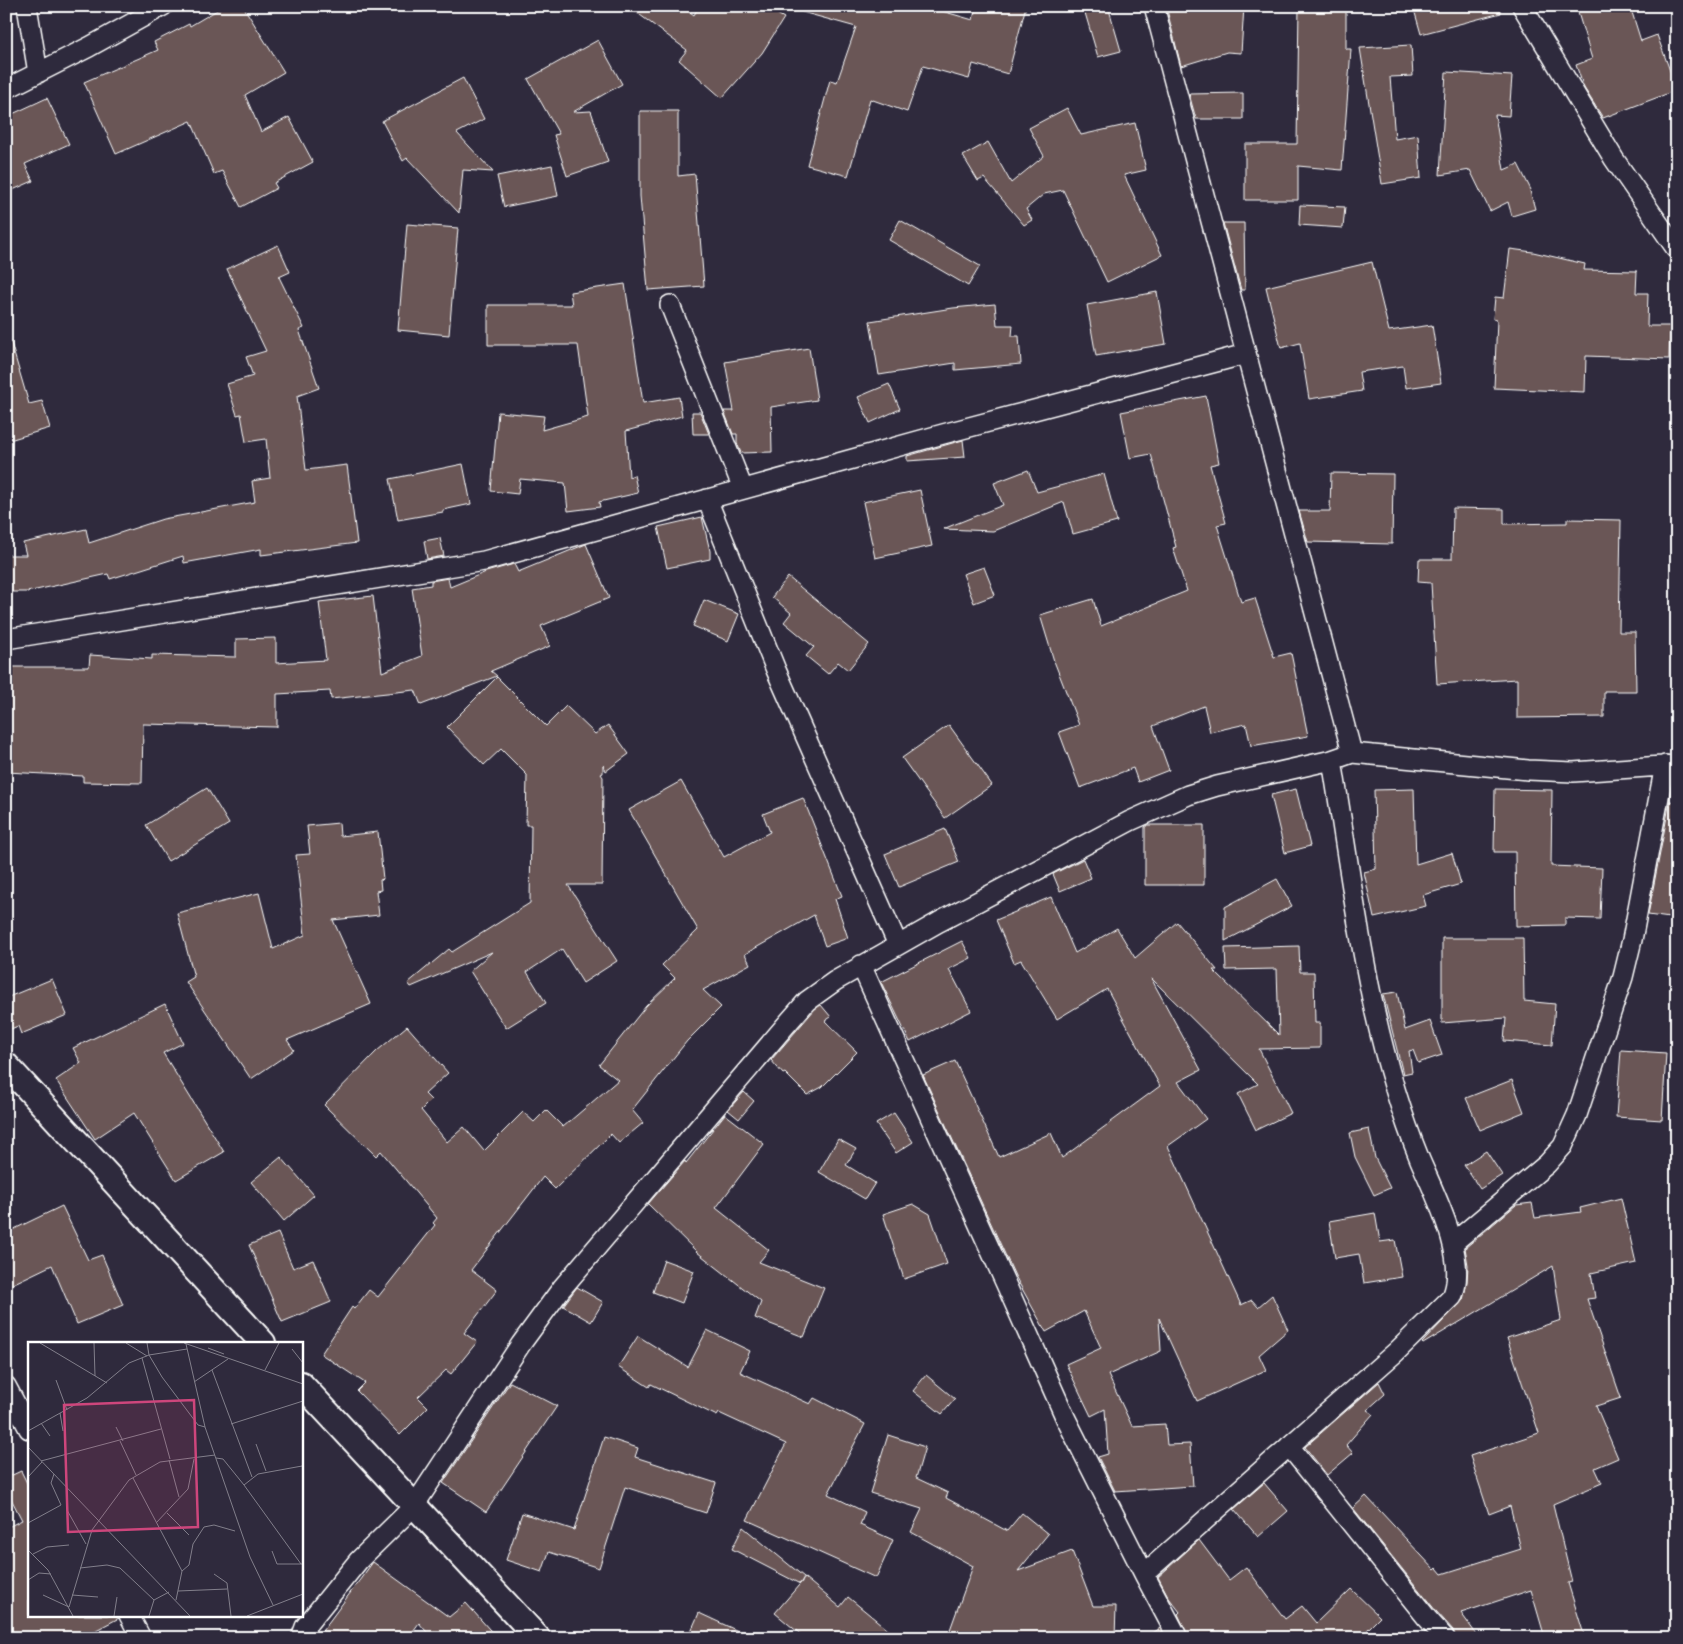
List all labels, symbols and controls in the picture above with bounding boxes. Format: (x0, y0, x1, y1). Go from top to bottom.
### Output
inset map (28, 1342, 302, 1616)

